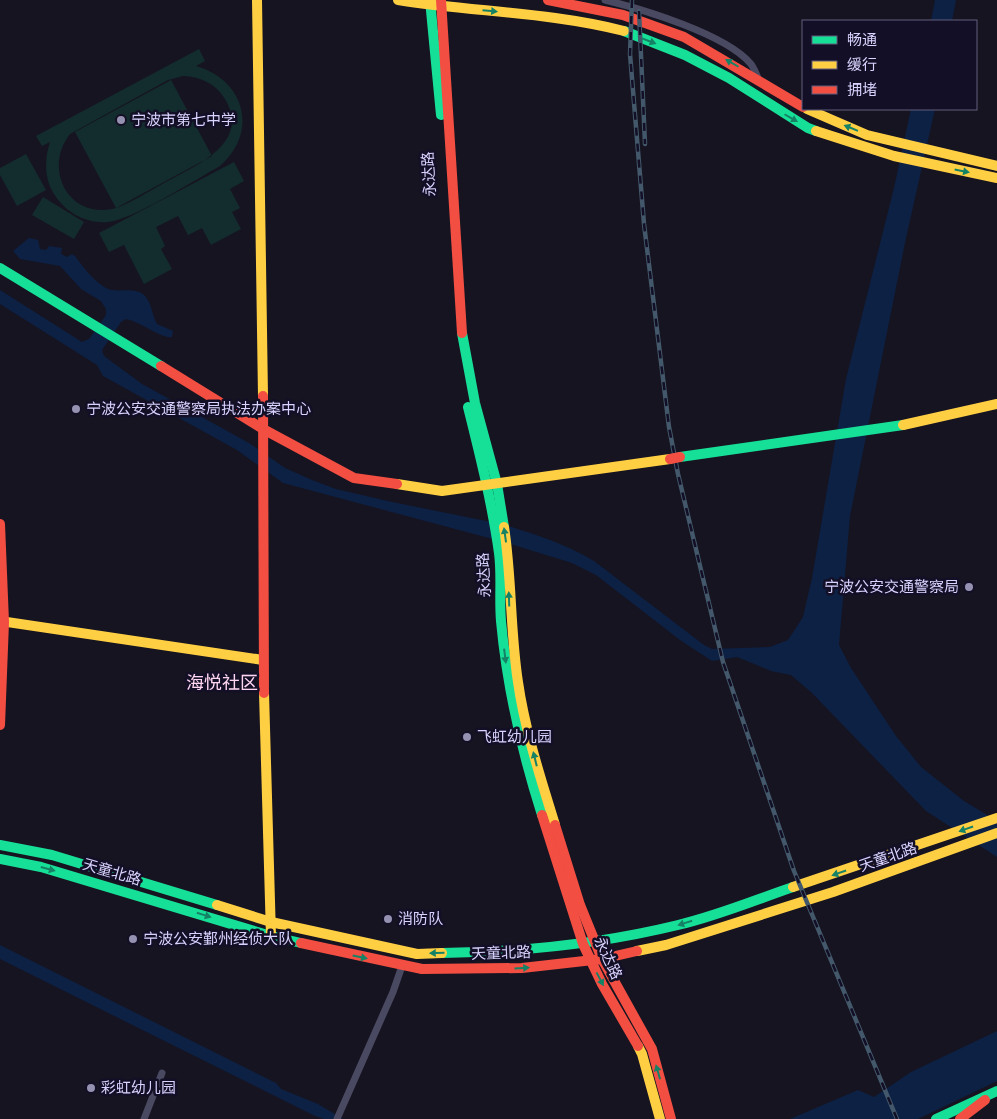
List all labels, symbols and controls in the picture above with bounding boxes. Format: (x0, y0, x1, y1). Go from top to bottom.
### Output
one-way arrow (482, 8, 498, 16)
legend (802, 20, 977, 110)
text: 畅通 (847, 31, 877, 49)
one-way arrow (642, 37, 657, 45)
text: 缓行 (847, 56, 877, 74)
one-way arrow (725, 59, 738, 68)
text: 拥堵 (847, 81, 877, 99)
place label: 宁波市第七中学 (131, 111, 236, 129)
marker: 宁波市第七中学 (115, 114, 127, 126)
one-way arrow (785, 114, 798, 123)
one-way arrow (844, 124, 858, 132)
street label: 永达路 (419, 151, 439, 197)
one-way arrow (955, 168, 971, 176)
place label: 宁波公安交通警察局执法办案中心 (86, 400, 311, 418)
marker: 宁波公安交通警察局执法办案中心 (70, 403, 82, 415)
one-way arrow (501, 527, 509, 543)
street label: 永达路 (474, 552, 494, 598)
place label: 宁波公安交通警察局 (824, 578, 959, 596)
marker: 宁波公安交通警察局 (963, 581, 975, 593)
one-way arrow (505, 591, 513, 607)
one-way arrow (501, 649, 509, 665)
district label: 海悦社区 (186, 672, 258, 694)
place label: 飞虹幼儿园 (477, 728, 552, 746)
marker: 飞虹幼儿园 (461, 731, 473, 743)
one-way arrow (531, 752, 539, 767)
one-way arrow (958, 825, 973, 833)
street label: 天童北路 (857, 839, 919, 875)
street label: 天童北路 (81, 855, 143, 889)
one-way arrow (40, 865, 55, 873)
one-way arrow (831, 869, 846, 877)
place label: 消防队 (398, 910, 443, 928)
one-way arrow (196, 912, 211, 920)
marker: 消防队 (382, 913, 394, 925)
one-way arrow (677, 920, 692, 928)
place label: 宁波公安鄞州经侦大队 (143, 930, 293, 948)
marker: 宁波公安鄞州经侦大队 (127, 933, 139, 945)
street label: 永达路 (590, 934, 626, 982)
street label: 天童北路 (471, 943, 531, 963)
one-way arrow (429, 949, 445, 957)
one-way arrow (353, 953, 368, 961)
one-way arrow (514, 964, 530, 972)
one-way arrow (596, 972, 604, 986)
one-way arrow (654, 1064, 662, 1079)
place label: 彩虹幼儿园 (101, 1079, 176, 1097)
marker: 彩虹幼儿园 (85, 1082, 97, 1094)

